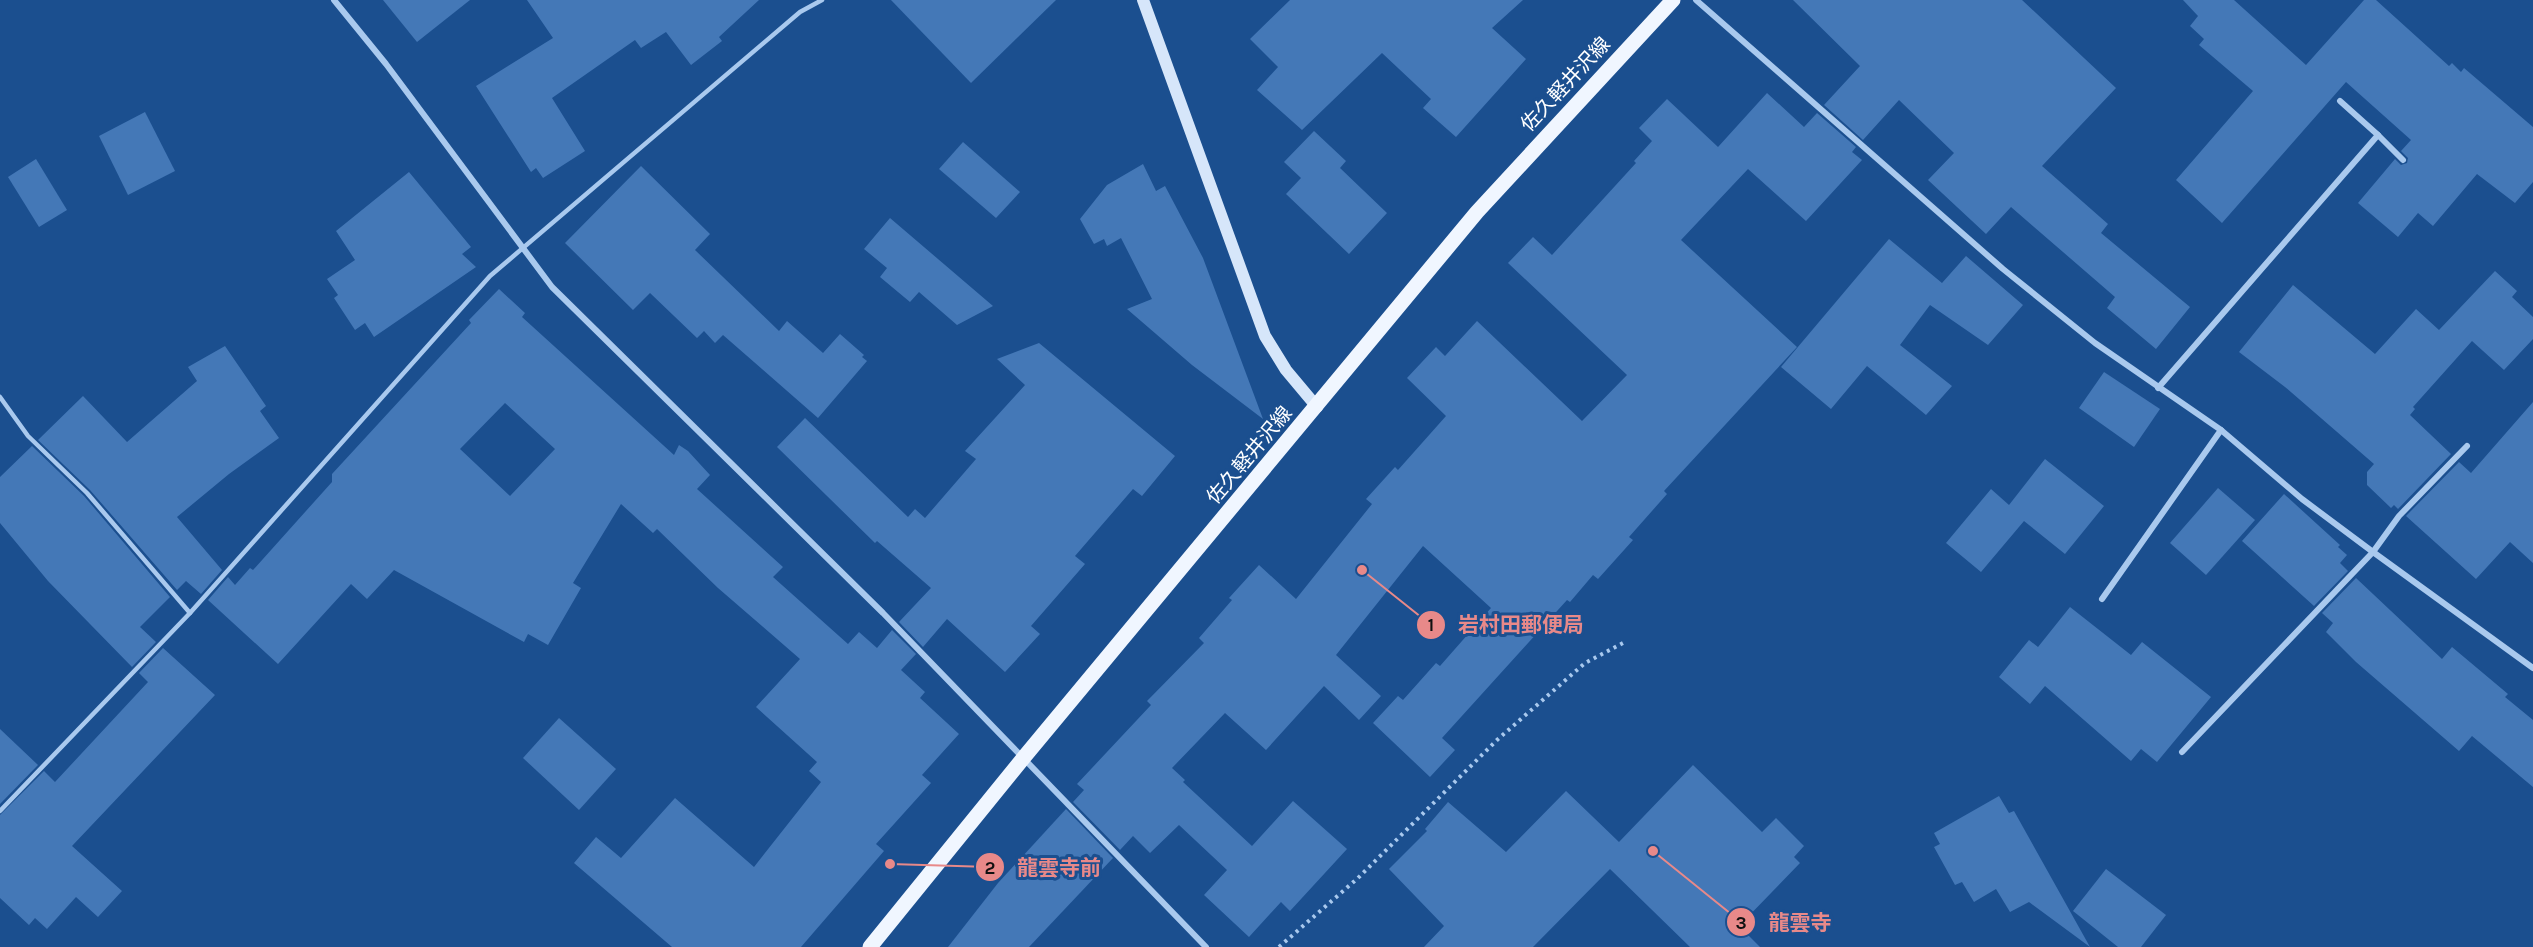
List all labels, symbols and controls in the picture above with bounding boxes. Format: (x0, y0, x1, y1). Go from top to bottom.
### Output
street label: 佐久軽井沢線 (1516, 33, 1615, 136)
street label: 佐久軽井沢線 (1202, 402, 1297, 509)
callout: 岩村田郵便局 (1416, 606, 1596, 645)
text: 岩村田郵便局 (1458, 613, 1584, 637)
text: 1 (1428, 614, 1434, 636)
callout: 龍雲寺前 (975, 848, 1113, 887)
text: 龍雲寺前 (1017, 856, 1101, 880)
text: 2 (985, 857, 995, 879)
callout: 龍雲寺 (1726, 903, 1843, 942)
text: 龍雲寺 (1769, 911, 1832, 935)
text: 3 (1735, 912, 1747, 934)

